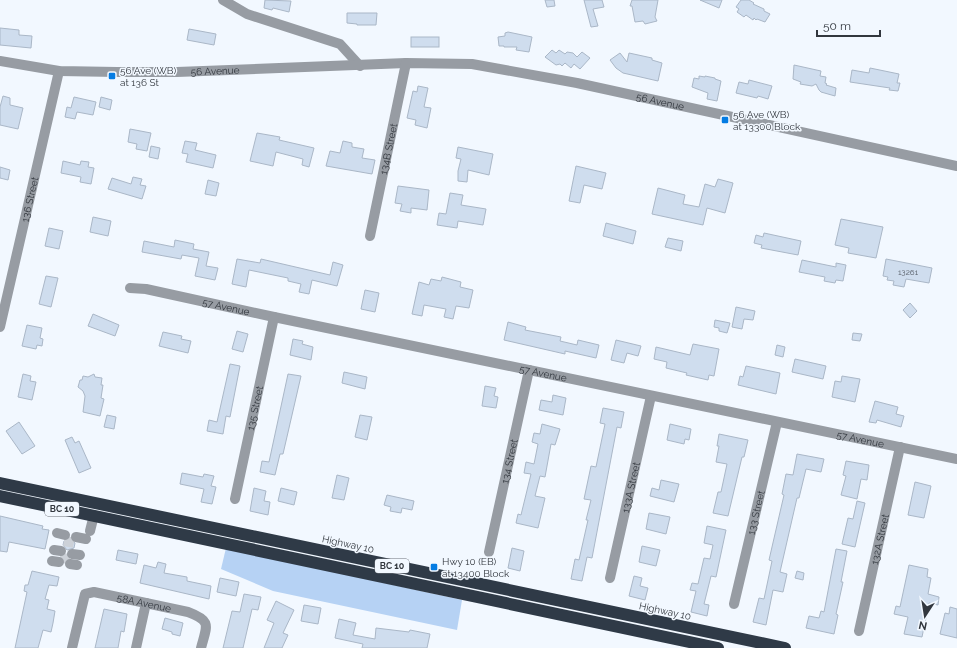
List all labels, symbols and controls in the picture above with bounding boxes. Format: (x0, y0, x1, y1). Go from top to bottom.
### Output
scale bar (817, 12, 880, 38)
text: 50 m (823, 19, 851, 33)
street label: 56 Avenue (190, 64, 240, 77)
place label: 56 Ave (WB) at 136 St (120, 65, 177, 88)
marker: 56 Ave (WB) at 136 St (107, 71, 117, 81)
street label: 56 Avenue (635, 91, 685, 112)
place label: 56 Ave (WB) at 13300 Block (733, 109, 801, 132)
marker: 56 Ave (WB) at 13300 Block (720, 115, 730, 125)
street label: 134B Street (377, 122, 399, 175)
street label: 136 Street (19, 175, 40, 223)
house number: 13261 (898, 267, 919, 277)
street label: 57 Avenue (201, 296, 251, 317)
street label: 57 Avenue (518, 363, 568, 383)
street label: 135 Street (244, 384, 265, 431)
street label: 57 Avenue (836, 429, 885, 449)
street label: 134 Street (499, 437, 519, 485)
street label: 133A Street (619, 460, 642, 514)
street label: 133 Street (745, 489, 766, 536)
road number: BC 10 (45, 502, 79, 516)
street label: 132A Street (868, 512, 891, 566)
street label: Highway 10 (321, 533, 375, 555)
place label: Hwy 10 (EB) at 13400 Block (442, 556, 510, 579)
road number: BC 10 (375, 559, 409, 573)
marker: Hwy 10 (EB) at 13400 Block (429, 562, 439, 572)
street label: 58A Avenue (116, 592, 172, 614)
north arrow (905, 596, 945, 636)
street label: Highway 10 (638, 600, 692, 622)
text: N (918, 618, 928, 633)

